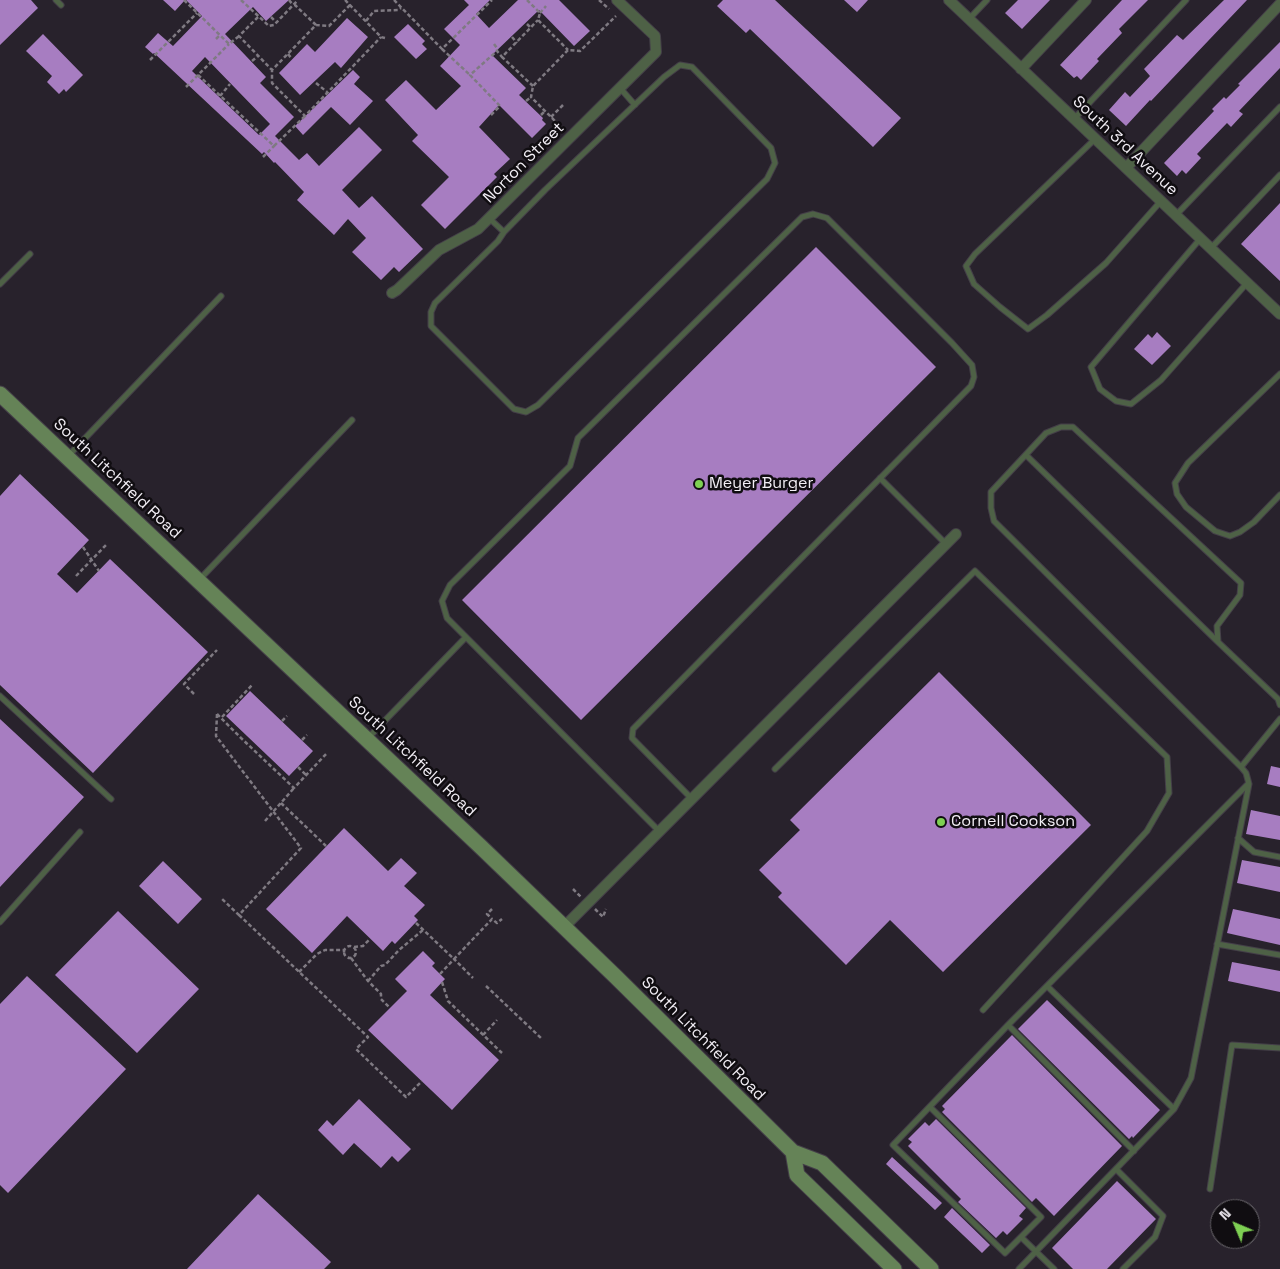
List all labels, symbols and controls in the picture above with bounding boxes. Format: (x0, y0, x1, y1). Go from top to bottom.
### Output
street label: South 3rd Avenue (1068, 92, 1182, 200)
street label: Norton Street (480, 119, 568, 207)
street label: South Litchfield Road (49, 415, 185, 543)
place label: Meyer Burger (709, 474, 814, 494)
marker: Meyer Burger (693, 478, 705, 490)
street label: South Litchfield Road (344, 693, 480, 821)
place label: Cornell Cookson (951, 812, 1075, 832)
marker: Cornell Cookson (935, 816, 947, 828)
street label: South Litchfield Road (637, 973, 769, 1105)
north arrow (1210, 1199, 1260, 1249)
text: N (1215, 1204, 1235, 1224)

